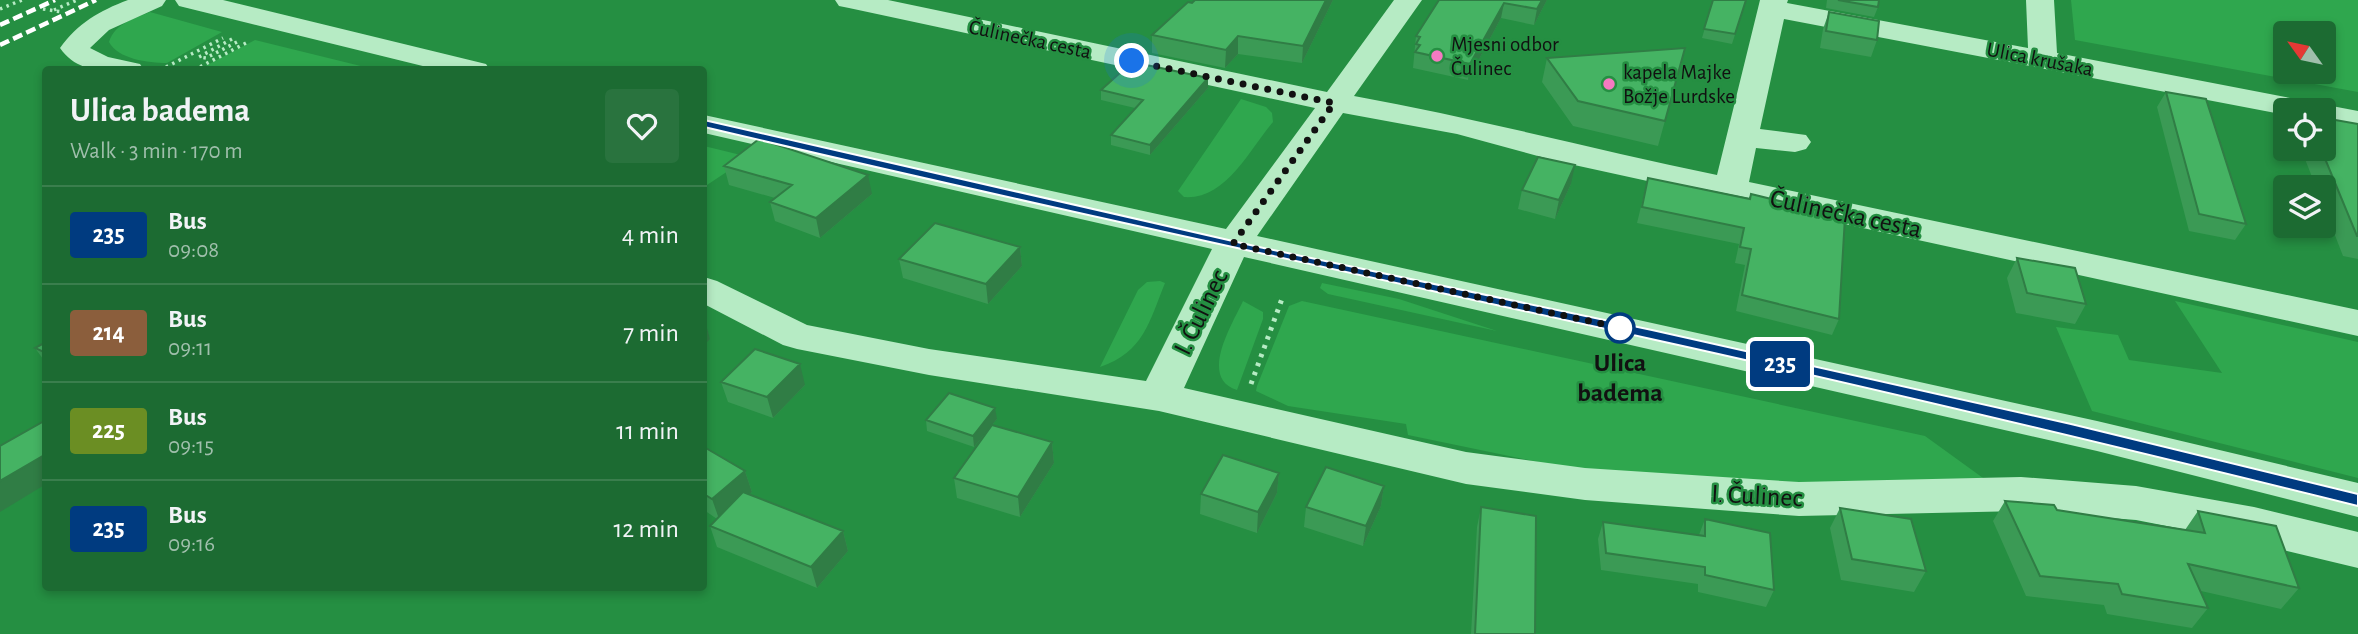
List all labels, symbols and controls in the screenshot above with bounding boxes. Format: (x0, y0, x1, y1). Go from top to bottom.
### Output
street label: Čulinečka cesta (967, 14, 1094, 63)
north arrow (2273, 21, 2336, 84)
map controls (2273, 21, 2336, 238)
place label: Mjesni odbor Čulinec (1451, 34, 1559, 79)
street label: Ulica krušaka (1985, 39, 2095, 80)
your location (1114, 43, 1149, 78)
marker: Mjesni odbor Čulinec (1429, 48, 1445, 64)
place label: kapela Majke Božje Lurdske (1623, 62, 1735, 107)
marker: kapela Majke Božje Lurdske (1601, 76, 1617, 92)
button: heart (605, 89, 679, 163)
text: Ulica badema (70, 95, 250, 128)
button: locate (2273, 98, 2336, 161)
text: Walk · 3 min · 170 m (70, 140, 243, 163)
button: layers (2273, 175, 2336, 238)
street label: Čulinečka cesta (1768, 184, 1924, 243)
text: Bus (168, 208, 207, 234)
text: 4 min (622, 222, 679, 248)
text: 235 (92, 223, 125, 247)
text: 09:08 (168, 239, 219, 262)
street label: I. Čulinec (1168, 265, 1233, 359)
text: Bus (168, 306, 207, 332)
marker: Ulica badema (1605, 313, 1635, 343)
text: 7 min (623, 320, 679, 346)
text: 214 (92, 321, 125, 345)
text: 09:11 (168, 337, 212, 360)
line badge: 235 (1740, 341, 1820, 387)
place label: Ulica badema (1577, 350, 1663, 406)
text: 235 (1764, 352, 1796, 376)
text: Bus (168, 404, 207, 430)
text: 11 min (616, 418, 679, 444)
text: 225 (92, 419, 125, 443)
text: 09:15 (168, 435, 214, 458)
street label: I. Čulinec (1711, 480, 1803, 511)
text: Bus (168, 502, 207, 528)
text: 12 min (613, 516, 679, 542)
text: 235 (92, 517, 125, 541)
text: 09:16 (168, 533, 215, 556)

